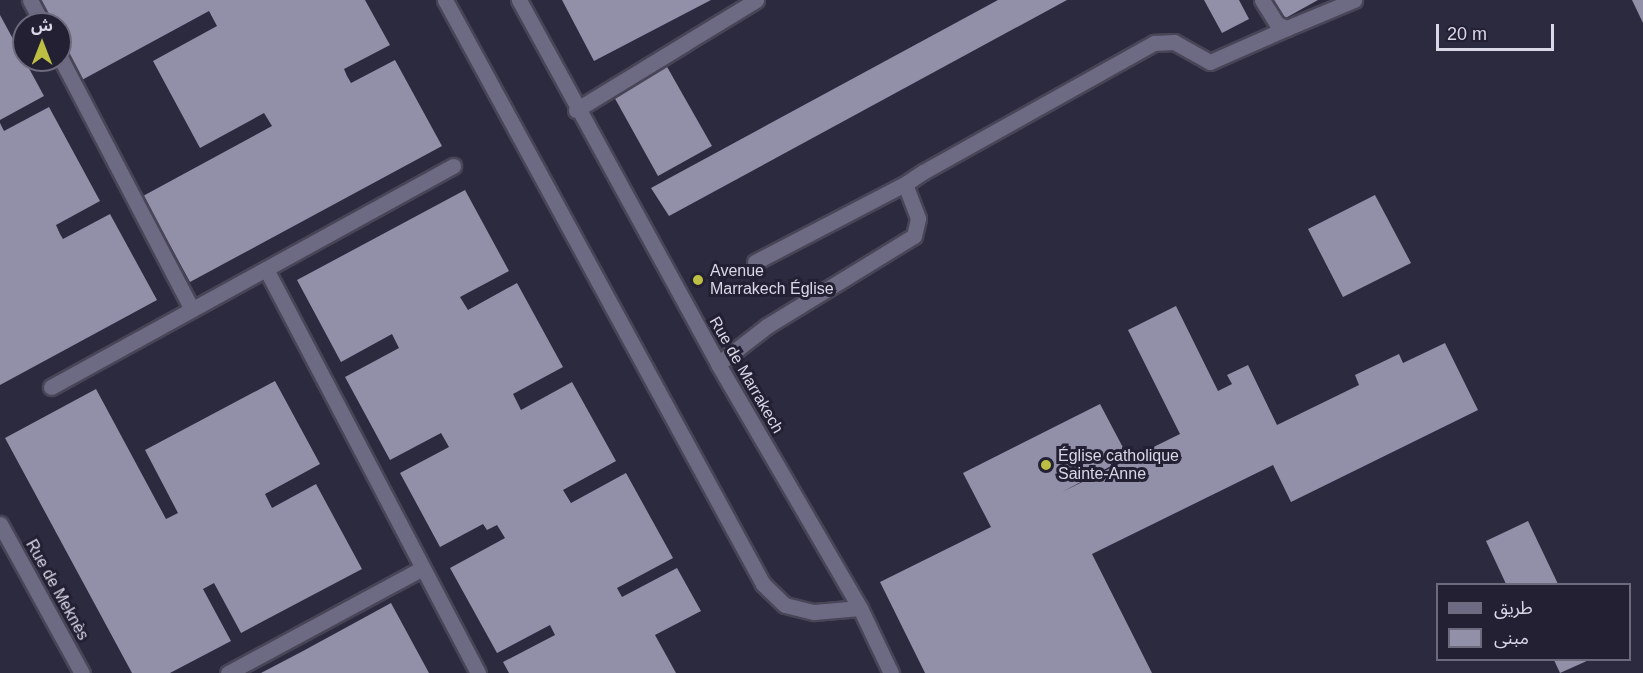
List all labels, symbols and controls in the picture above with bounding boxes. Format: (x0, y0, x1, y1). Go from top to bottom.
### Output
north arrow (12, 12, 72, 72)
scale bar (1439, 12, 1558, 50)
text: ش (31, 17, 53, 34)
text: 20 m (1447, 24, 1487, 44)
place label: Avenue Marrakech Église (710, 261, 834, 299)
marker: Avenue Marrakech Église (691, 273, 705, 287)
street label: Rue de Marrakech (705, 313, 787, 437)
place label: Église catholique Sainte-Anne (1058, 446, 1179, 484)
marker: Église catholique Sainte-Anne (1039, 458, 1053, 472)
street label: Rue de Meknès (21, 536, 93, 644)
legend (1436, 583, 1631, 661)
text: طريق (1494, 598, 1533, 618)
text: مبنى (1494, 628, 1529, 648)

